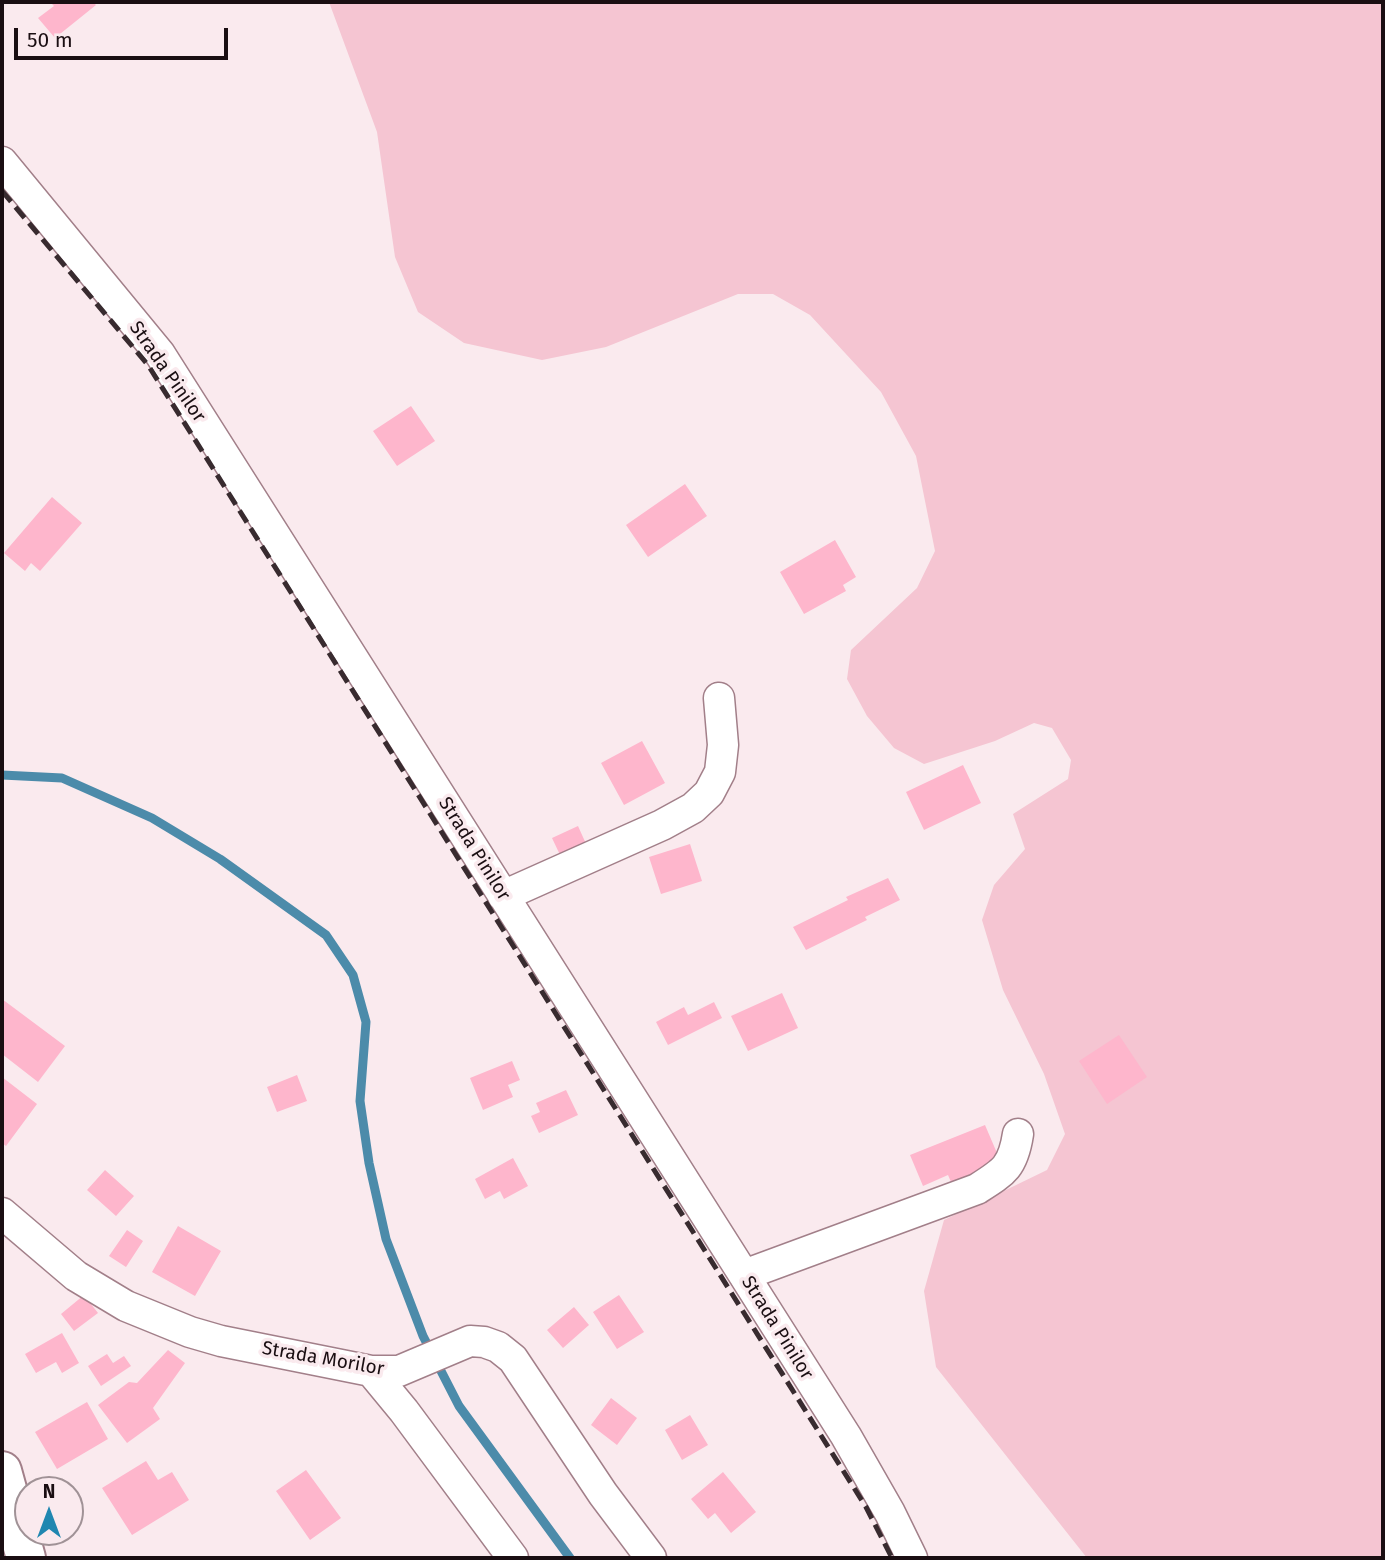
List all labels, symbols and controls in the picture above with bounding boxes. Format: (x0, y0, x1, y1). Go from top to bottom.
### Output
scale bar (18, 14, 231, 58)
text: 50 m (27, 27, 73, 53)
street label: Strada Pinilor (124, 317, 210, 427)
street label: Strada Pinilor (433, 793, 515, 905)
street label: Strada Pinilor (736, 1272, 818, 1384)
street label: Strada Morilor (260, 1337, 386, 1381)
north arrow (14, 1476, 84, 1546)
text: N (43, 1480, 55, 1503)

